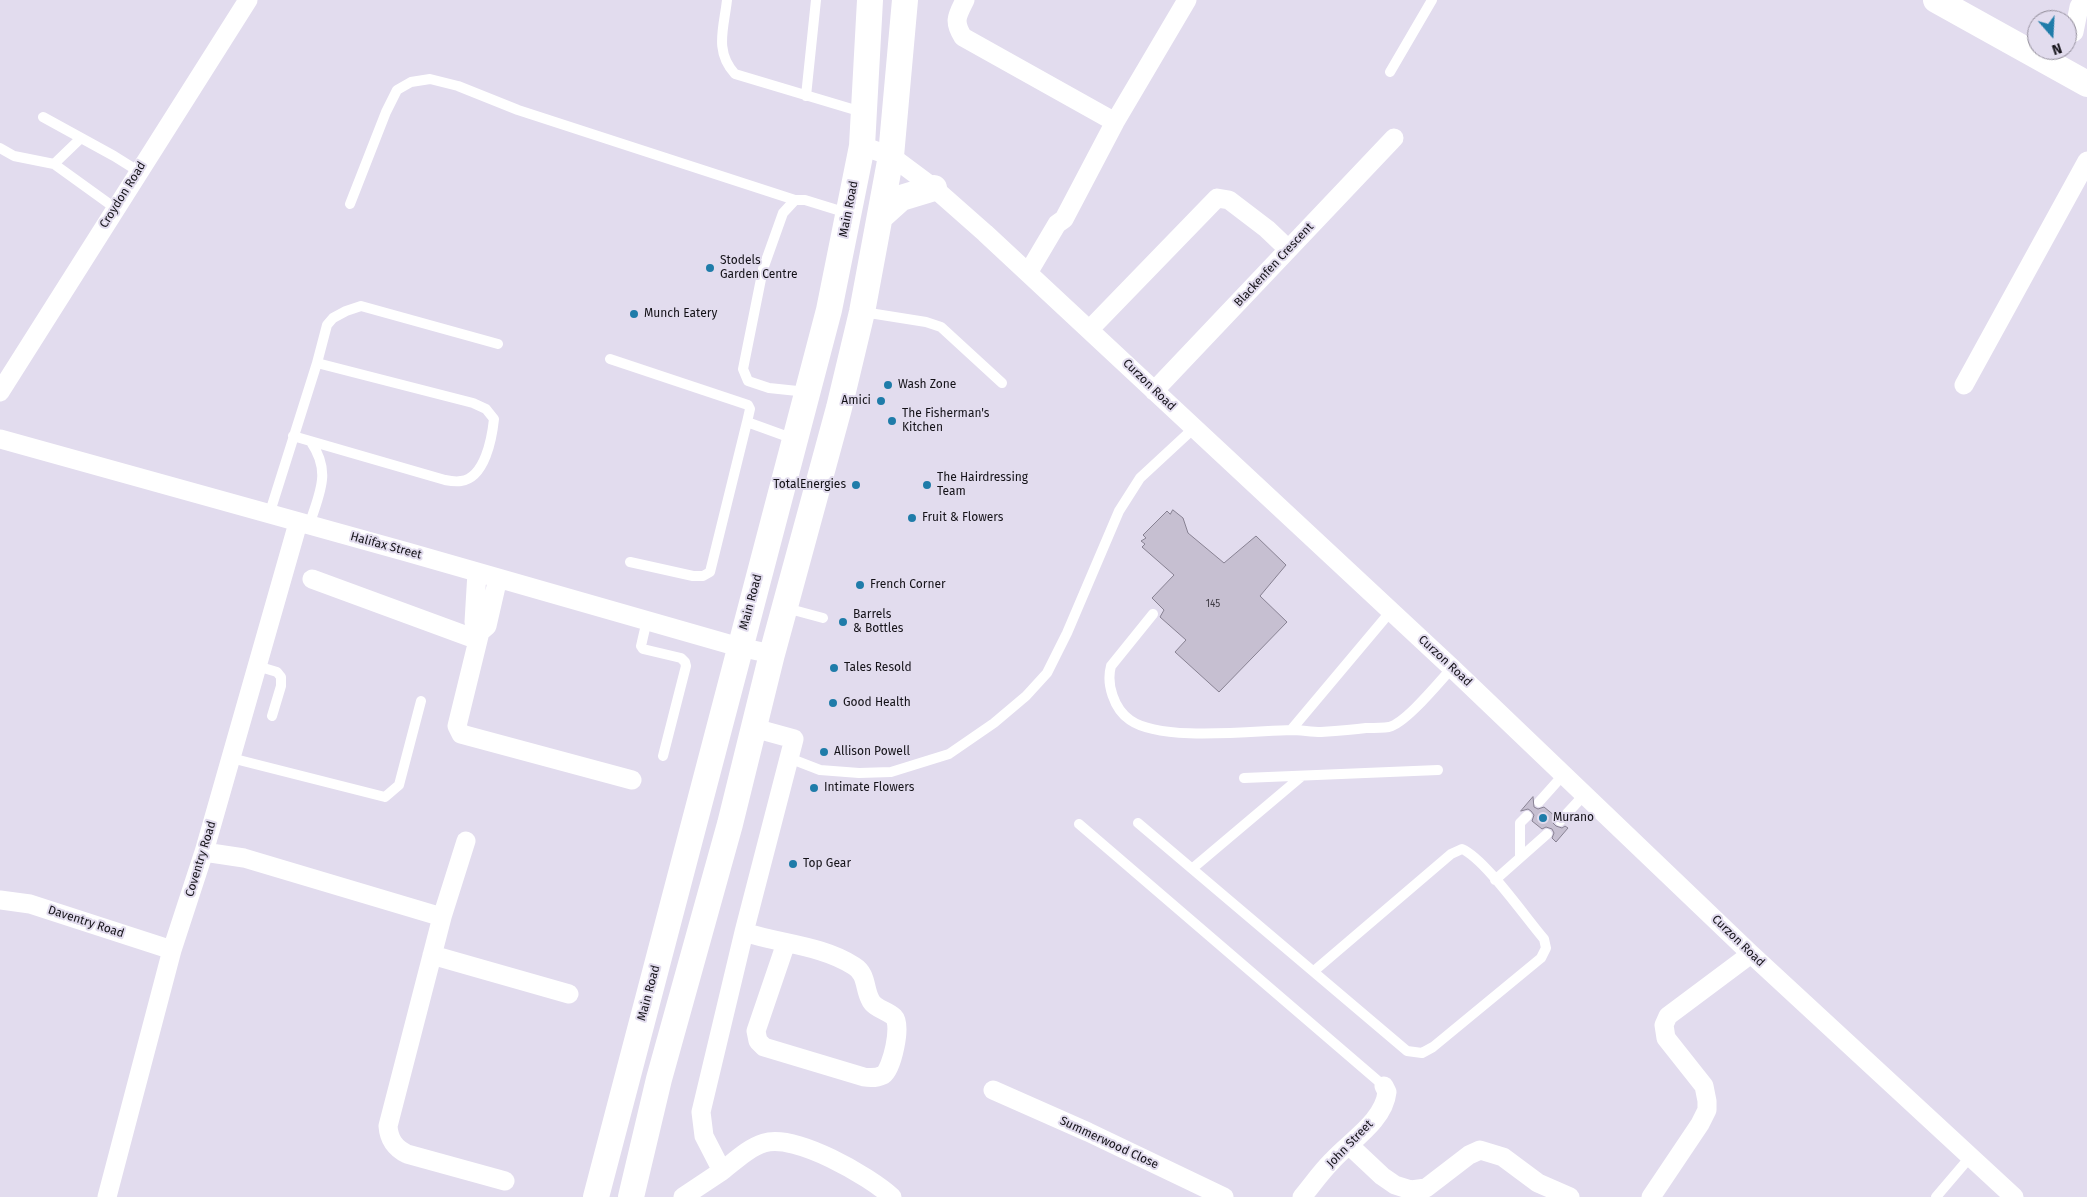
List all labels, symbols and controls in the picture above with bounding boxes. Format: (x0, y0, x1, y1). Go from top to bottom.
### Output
north arrow (2027, 10, 2077, 60)
text: N (2050, 39, 2064, 58)
street label: Croydon Road (97, 159, 149, 231)
street label: Main Road (836, 180, 862, 238)
street label: Blackenfen Crescent (1231, 220, 1317, 310)
place label: Stodels Garden Centre (720, 254, 797, 282)
marker: Stodels Garden Centre (704, 262, 716, 274)
place label: Munch Eatery (644, 307, 717, 321)
marker: Munch Eatery (628, 308, 640, 320)
street label: Curzon Road (1120, 356, 1178, 414)
place label: Wash Zone (898, 378, 956, 392)
marker: Wash Zone (882, 379, 894, 391)
place label: Amici (841, 394, 871, 408)
marker: Amici (875, 395, 887, 407)
place label: The Fisherman's Kitchen (902, 407, 989, 435)
marker: The Fisherman's Kitchen (886, 415, 898, 427)
place label: The Hairdressing Team (937, 471, 1028, 499)
place label: TotalEnergies (773, 478, 846, 492)
marker: TotalEnergies (850, 479, 862, 491)
marker: The Hairdressing Team (921, 479, 933, 491)
place label: Fruit & Flowers (922, 511, 1003, 525)
marker: Fruit & Flowers (906, 512, 918, 524)
street label: Halifax Street (349, 530, 423, 562)
street label: Main Road (737, 573, 765, 631)
place label: French Corner (870, 578, 946, 592)
marker: French Corner (854, 579, 866, 591)
house number: 145 (1206, 598, 1220, 610)
place label: Barrels & Bottles (853, 608, 903, 636)
marker: Barrels & Bottles (837, 616, 849, 628)
street label: Curzon Road (1415, 633, 1475, 689)
place label: Tales Resold (844, 661, 912, 675)
marker: Tales Resold (828, 662, 840, 674)
place label: Good Health (843, 696, 911, 710)
marker: Good Health (827, 697, 839, 709)
place label: Allison Powell (834, 745, 910, 759)
marker: Allison Powell (818, 746, 830, 758)
place label: Intimate Flowers (824, 781, 914, 795)
marker: Intimate Flowers (808, 782, 820, 794)
place label: Murano (1553, 811, 1594, 825)
marker: Murano (1537, 812, 1549, 824)
street label: Coventry Road (183, 819, 219, 899)
place label: Top Gear (803, 857, 851, 871)
marker: Top Gear (787, 858, 799, 870)
street label: Daventry Road (46, 903, 126, 941)
street label: Curzon Road (1709, 912, 1767, 970)
street label: Main Road (635, 964, 663, 1022)
street label: Summerwood Close (1057, 1114, 1161, 1172)
street label: John Street (1324, 1117, 1376, 1171)

